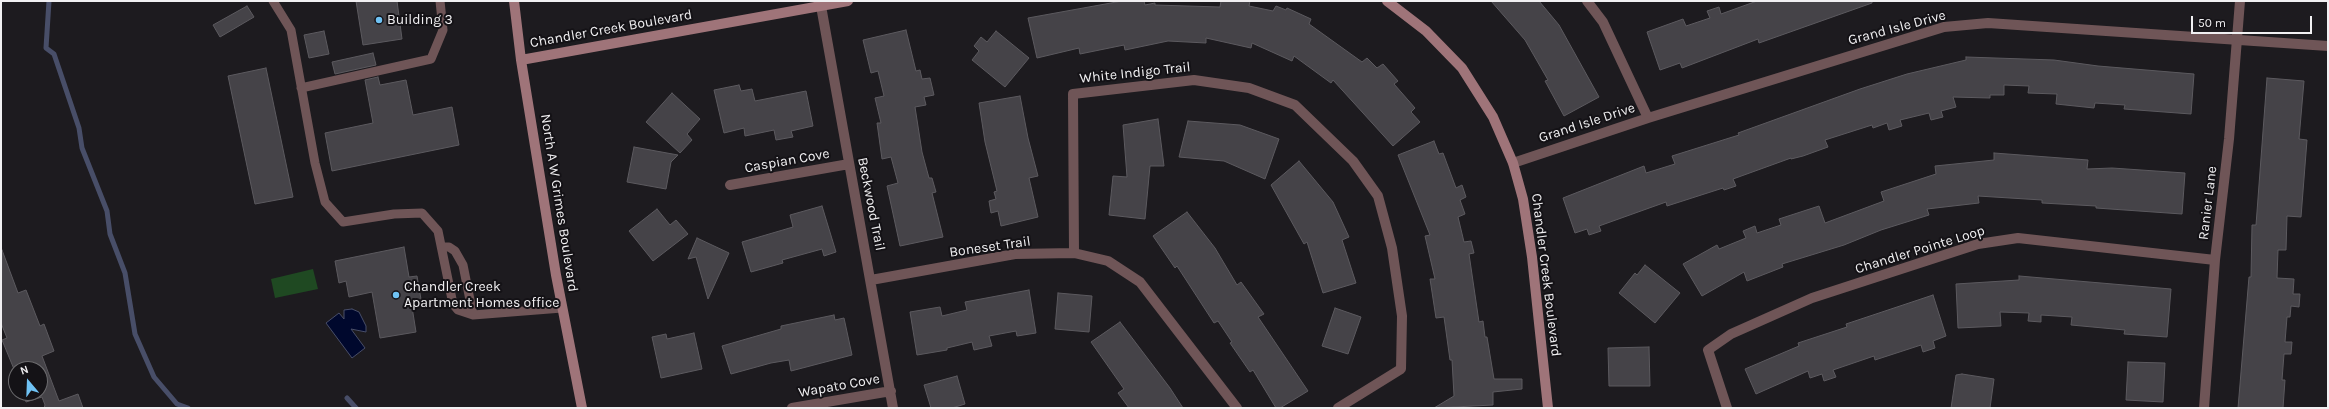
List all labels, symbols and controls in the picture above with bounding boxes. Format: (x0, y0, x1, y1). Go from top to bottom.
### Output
street label: Chandler Creek Boulevard (529, 6, 693, 52)
street label: Grand Isle Drive (1846, 7, 1948, 49)
scale bar (2193, 8, 2314, 34)
place label: Building 3 (387, 12, 453, 28)
marker: Building 3 (374, 15, 384, 25)
text: 50 m (2198, 16, 2226, 30)
street label: White Indigo Trail (1079, 59, 1191, 87)
street label: Grand Isle Drive (1537, 100, 1637, 146)
street label: North A W Grimes Boulevard (537, 113, 581, 293)
street label: Caspian Cove (743, 145, 831, 177)
street label: Beckwood Trail (854, 156, 888, 252)
street label: Ranier Lane (2195, 165, 2221, 241)
street label: Chandler Creek Boulevard (1528, 192, 1564, 358)
street label: Chandler Pointe Loop (1853, 222, 1987, 278)
street label: Boneset Trail (948, 233, 1032, 261)
place label: Chandler Creek Apartment Homes office (404, 279, 559, 312)
marker: Chandler Creek Apartment Homes office (391, 290, 401, 300)
north arrow (8, 361, 48, 401)
text: N (18, 363, 30, 378)
street label: Wapato Cove (797, 371, 881, 401)

